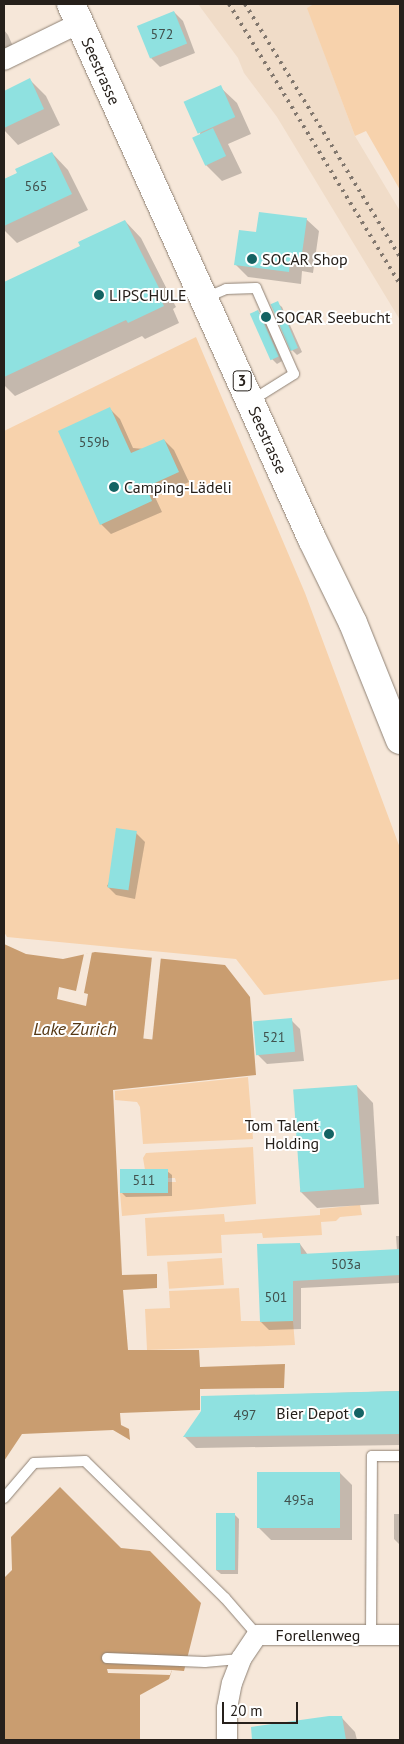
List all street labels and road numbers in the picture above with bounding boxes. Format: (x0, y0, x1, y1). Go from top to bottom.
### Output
street label: Seestrasse (78, 34, 124, 108)
road number: 3 (232, 368, 252, 394)
street label: Seestrasse (245, 403, 291, 477)
street label: Forellenweg (276, 1625, 360, 1645)

